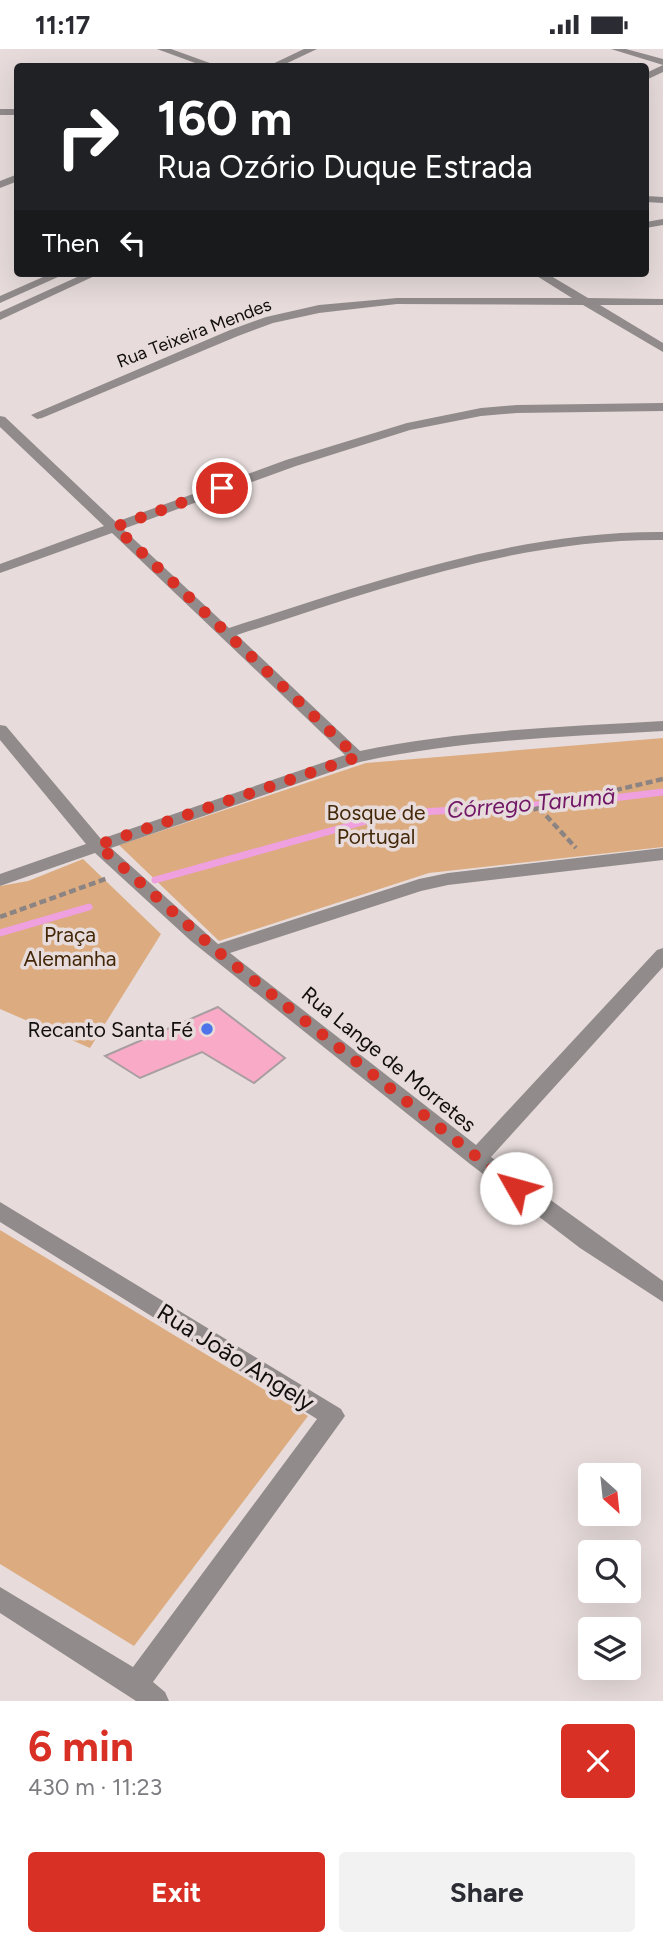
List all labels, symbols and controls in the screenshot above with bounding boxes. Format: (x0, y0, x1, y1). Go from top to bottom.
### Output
text: 11:17 (35, 9, 90, 41)
text: 160 m (157, 88, 292, 147)
icon: right (42, 91, 133, 182)
text: Rua Ozório Duque Estrada (157, 148, 533, 186)
icon: left (114, 224, 152, 262)
text: Then (42, 227, 100, 259)
street label: Rua Teixeira Mendes (114, 293, 274, 373)
pin (192, 458, 252, 518)
icon: arrive (203, 469, 241, 507)
water label: Córrego Tarumã (446, 782, 616, 824)
park label: Bosque de Portugal (326, 800, 426, 849)
park label: Praça Alemanha (23, 922, 117, 971)
street label: Rua Lange de Morretes (297, 981, 481, 1137)
place label: Recanto Santa Fé (27, 1017, 193, 1042)
marker: Recanto Santa Fé (199, 1021, 215, 1037)
position arrow (479, 1151, 553, 1225)
street label: Rua João Angely (152, 1297, 320, 1417)
north arrow (578, 1463, 640, 1526)
map controls (578, 1463, 641, 1680)
button: search (578, 1540, 641, 1603)
button: layers (578, 1617, 641, 1680)
text: 6 min (28, 1721, 134, 1772)
button: close (561, 1724, 635, 1798)
text: 430 m · 11:23 (28, 1773, 162, 1801)
button: Exit (28, 1852, 325, 1932)
button: Share (339, 1852, 635, 1932)

